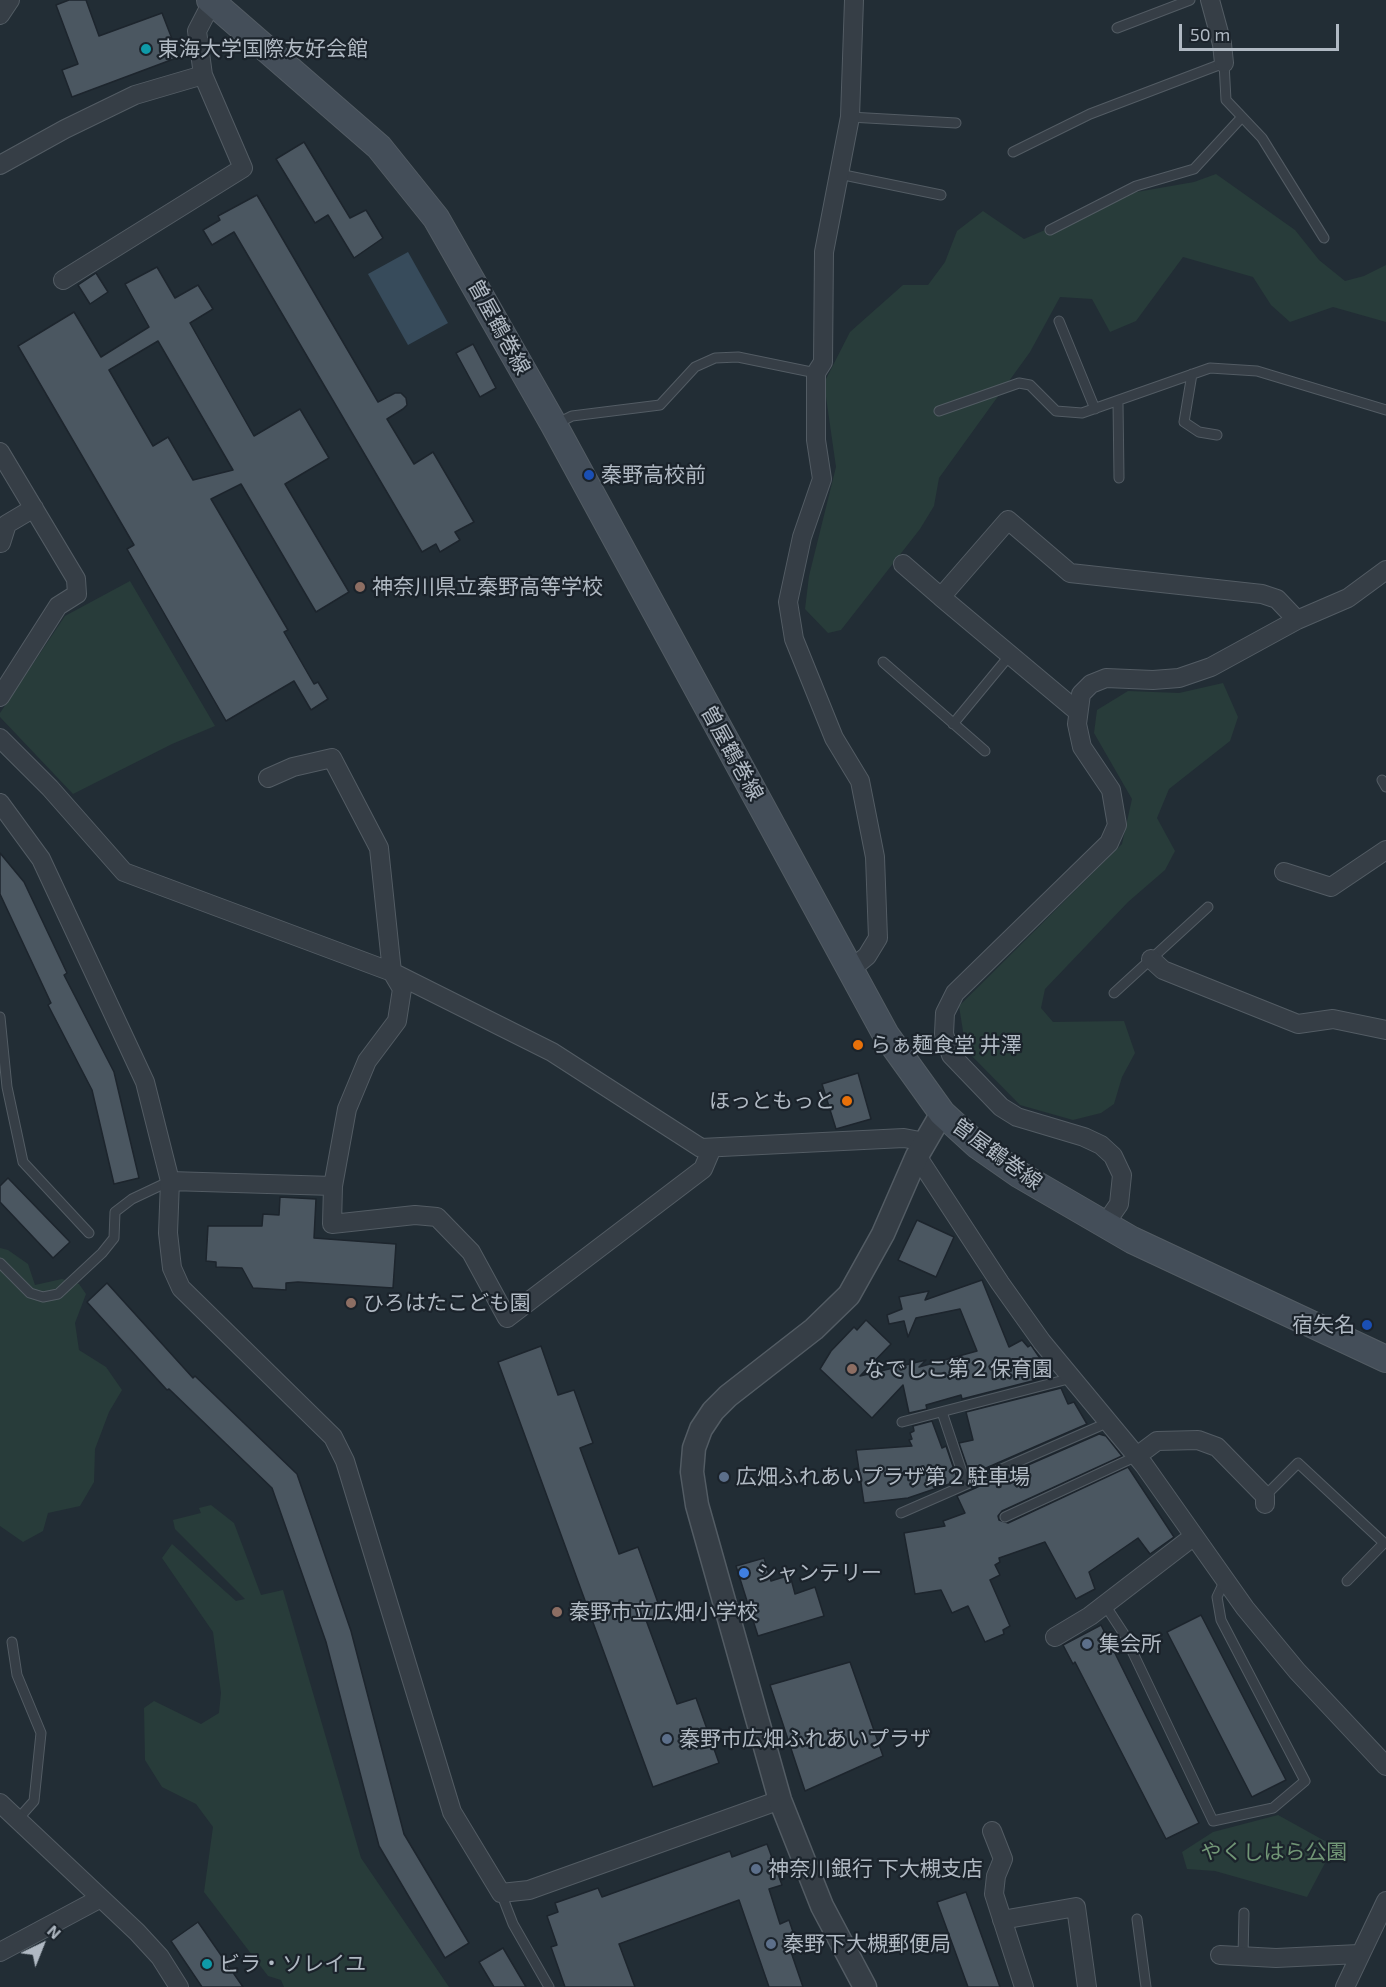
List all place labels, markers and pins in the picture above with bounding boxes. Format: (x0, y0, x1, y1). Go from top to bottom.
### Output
place label: 東海大学国際友好会館 (158, 36, 368, 62)
marker: 東海大学国際友好会館 (139, 42, 153, 56)
place label: 秦野高校前 (601, 462, 706, 488)
marker: 秦野高校前 (582, 468, 596, 482)
place label: 神奈川県立秦野高等学校 (372, 574, 603, 600)
marker: 神奈川県立秦野高等学校 (353, 580, 367, 594)
place label: らぁ麺食堂 井澤 (870, 1032, 1022, 1058)
marker: らぁ麺食堂 井澤 (851, 1038, 865, 1052)
place label: ほっともっと (709, 1088, 835, 1114)
marker: ほっともっと (840, 1094, 854, 1108)
place label: ひろはたこども園 (363, 1290, 531, 1316)
marker: ひろはたこども園 (344, 1296, 358, 1310)
place label: 宿矢名 (1292, 1312, 1355, 1338)
marker: 宿矢名 (1360, 1318, 1374, 1332)
place label: なでしこ第２保育園 (864, 1356, 1053, 1382)
marker: なでしこ第２保育園 (845, 1362, 859, 1376)
place label: 広畑ふれあいプラザ第２駐車場 (736, 1464, 1030, 1490)
marker: 広畑ふれあいプラザ第２駐車場 (717, 1470, 731, 1484)
place label: シャンテリー (756, 1560, 882, 1586)
marker: シャンテリー (737, 1566, 751, 1580)
place label: 秦野市立広畑小学校 (569, 1599, 758, 1625)
marker: 秦野市立広畑小学校 (550, 1605, 564, 1619)
place label: 集会所 (1099, 1631, 1162, 1657)
marker: 集会所 (1080, 1637, 1094, 1651)
place label: 秦野市広畑ふれあいプラザ (679, 1726, 931, 1752)
marker: 秦野市広畑ふれあいプラザ (660, 1732, 674, 1746)
place label: 神奈川銀行 下大槻支店 (768, 1856, 983, 1882)
marker: 神奈川銀行 下大槻支店 (749, 1862, 763, 1876)
place label: 秦野下大槻郵便局 (783, 1931, 951, 1957)
marker: 秦野下大槻郵便局 (764, 1937, 778, 1951)
place label: ビラ・ソレイユ (219, 1951, 366, 1977)
marker: ビラ・ソレイユ (200, 1957, 214, 1971)

